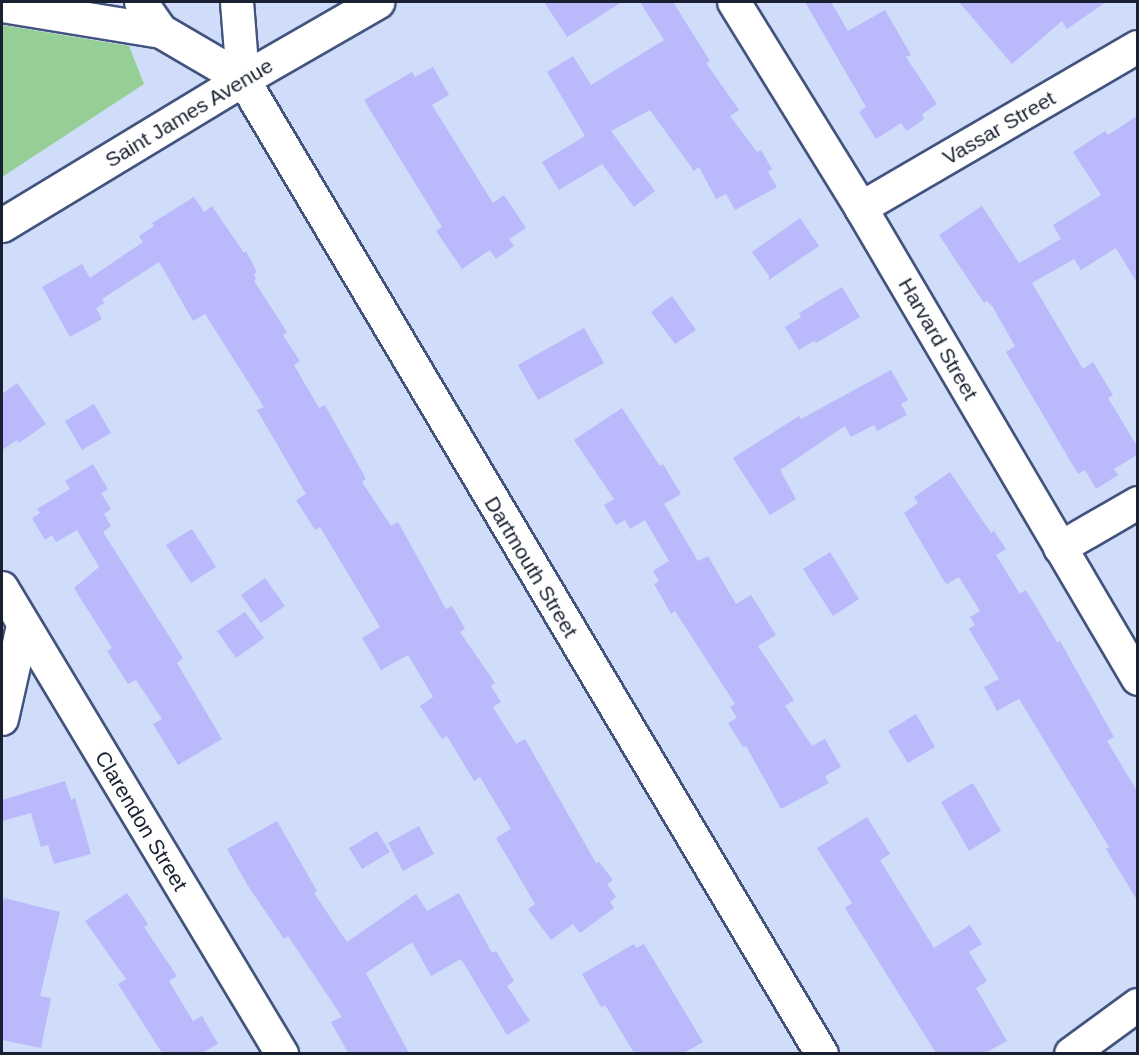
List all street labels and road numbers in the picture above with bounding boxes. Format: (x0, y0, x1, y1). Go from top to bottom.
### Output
street label: Saint James Avenue (100, 53, 278, 173)
street label: Vassar Street (938, 86, 1060, 170)
street label: Harvard Street (893, 274, 983, 404)
street label: Dartmouth Street (479, 492, 583, 642)
street label: Clarendon Street (89, 746, 193, 896)

